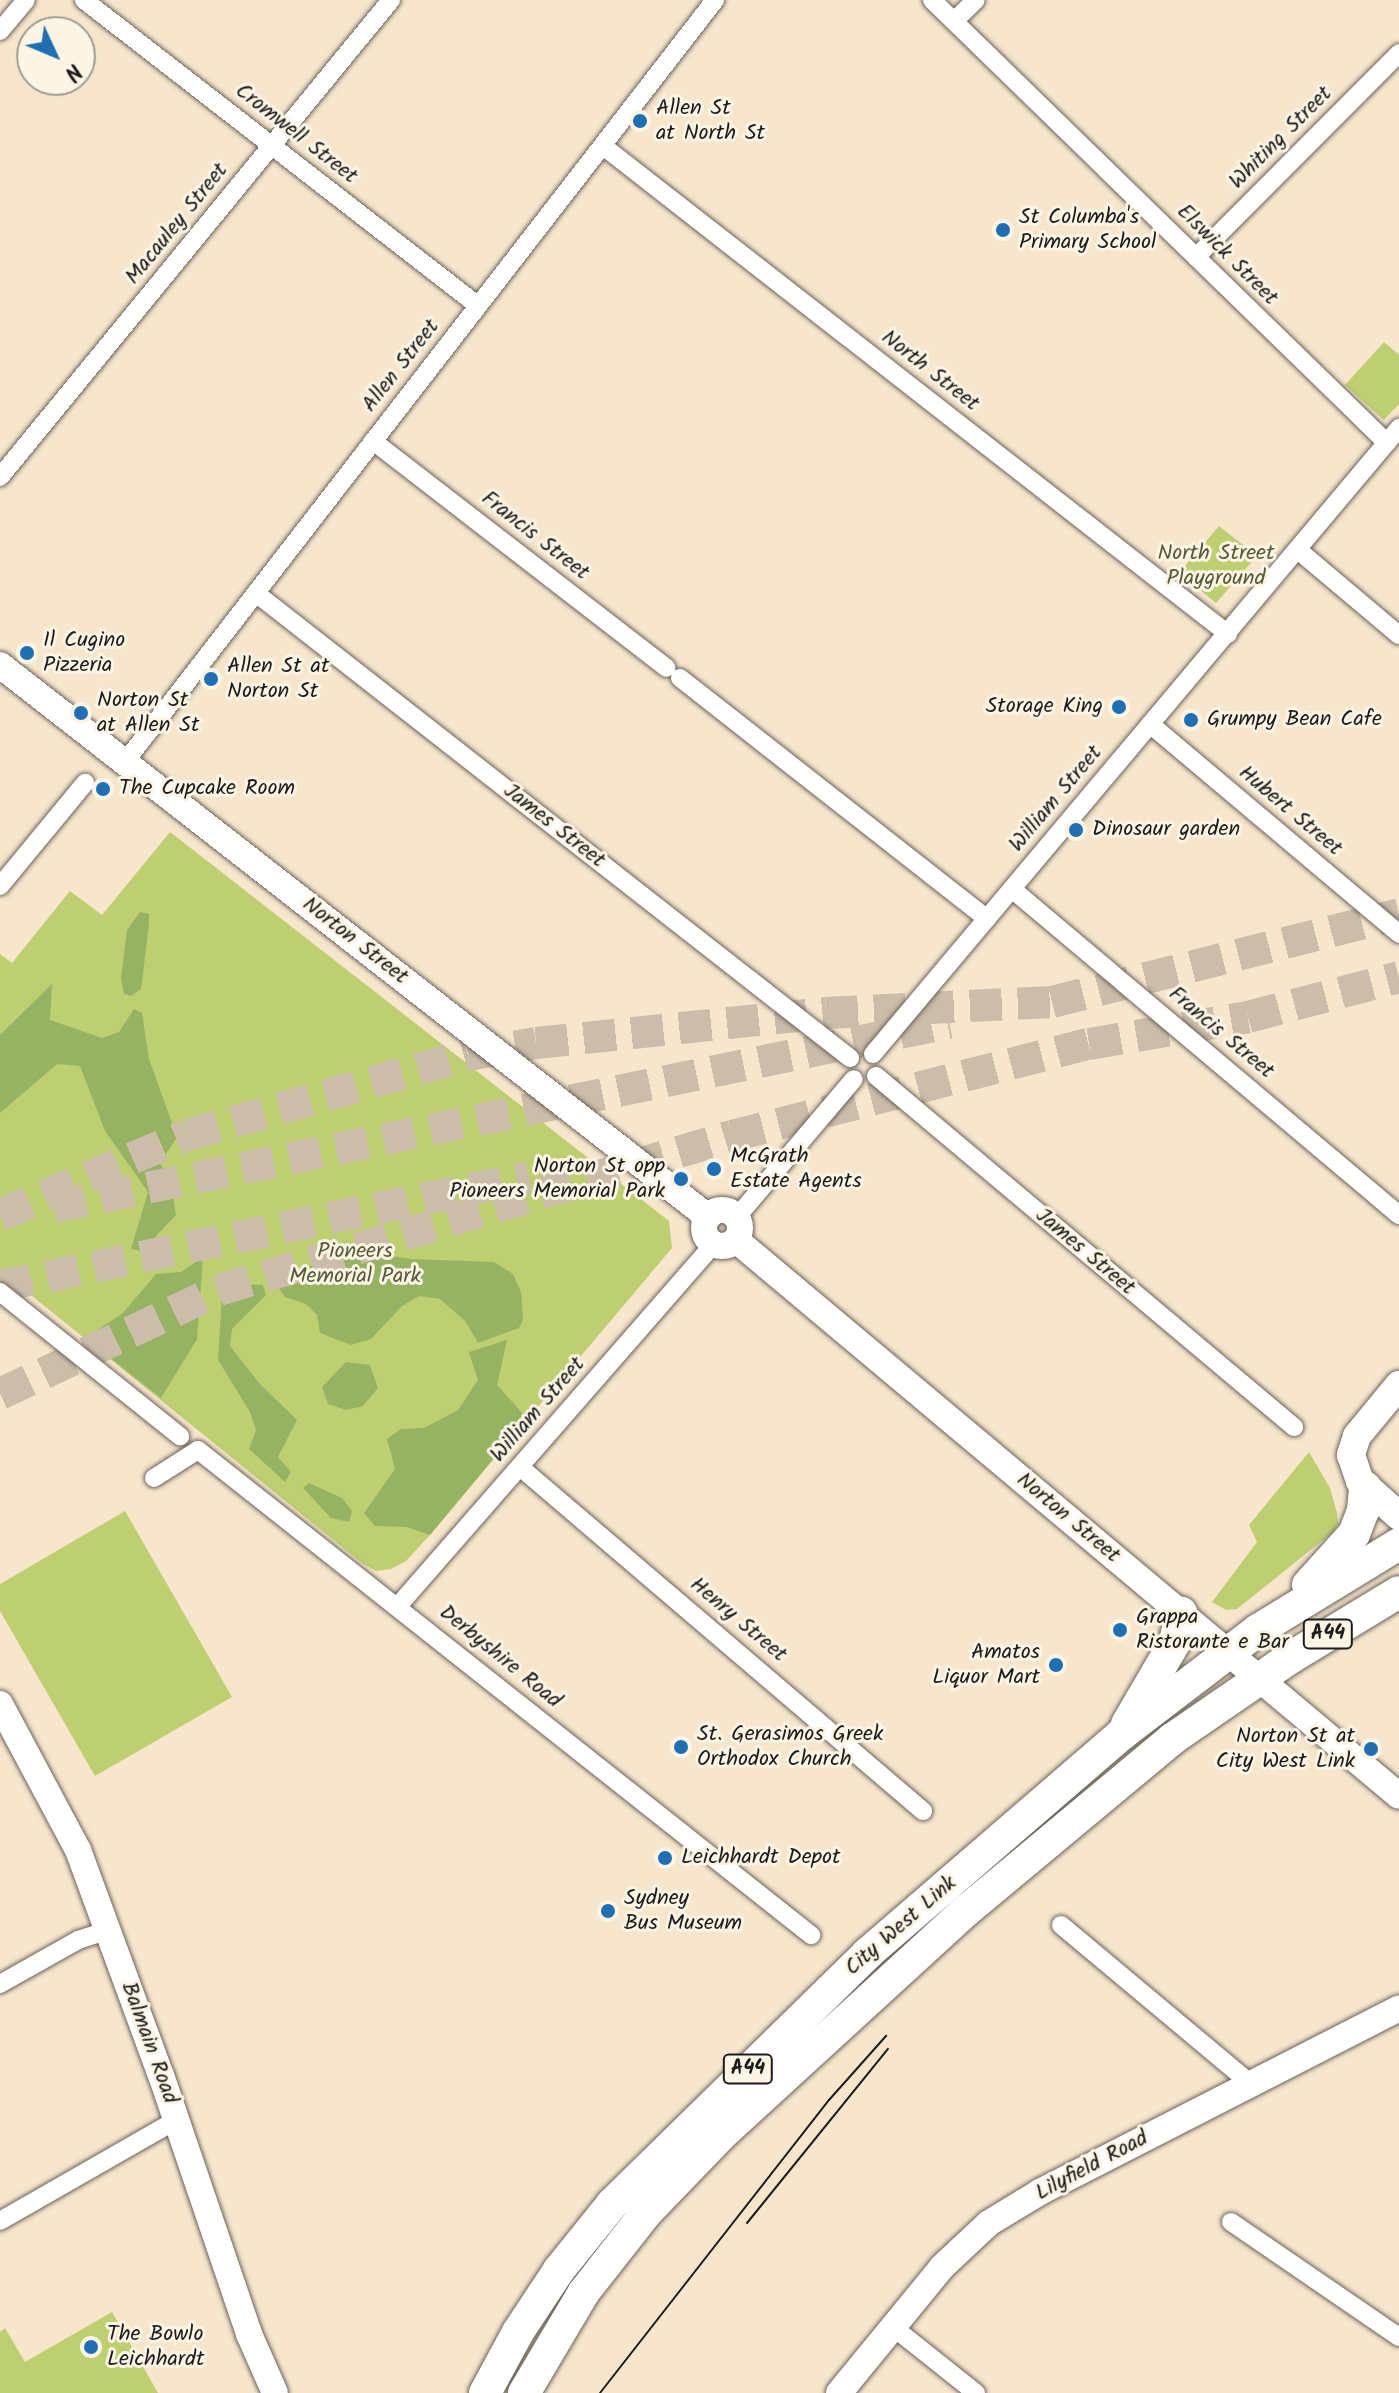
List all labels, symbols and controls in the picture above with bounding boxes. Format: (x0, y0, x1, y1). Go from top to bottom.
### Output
north arrow (16, 16, 96, 96)
text: N (55, 54, 90, 89)
street label: Cromwell Street (230, 78, 362, 190)
street label: Whiting Street (1224, 81, 1338, 195)
place label: Allen St at North St (656, 95, 765, 146)
marker: Allen St at North St (631, 112, 649, 130)
street label: Macauley Street (120, 158, 234, 290)
street label: Elswick Street (1171, 199, 1283, 311)
place label: St Columba's Primary School (1019, 204, 1156, 256)
marker: St Columba's Primary School (994, 221, 1012, 239)
street label: Allen Street (357, 314, 445, 418)
street label: North Street (876, 325, 984, 417)
street label: Francis Street (476, 486, 594, 586)
park label: North Street Playground (1157, 540, 1275, 592)
place label: Il Cugino Pizzeria (43, 627, 125, 678)
marker: Il Cugino Pizzeria (18, 644, 36, 662)
place label: Allen St at Norton St (227, 653, 329, 704)
marker: Allen St at Norton St (202, 670, 220, 688)
place label: Norton St at Allen St (97, 687, 199, 738)
place label: Storage King (986, 694, 1103, 720)
marker: Storage King (1110, 698, 1128, 716)
marker: Norton St at Allen St (72, 704, 90, 722)
place label: Grumpy Bean Cafe (1207, 707, 1382, 733)
marker: Grumpy Bean Cafe (1182, 711, 1200, 729)
street label: William Street (1004, 740, 1108, 858)
street label: Hubert Street (1233, 760, 1347, 862)
place label: The Cupcake Room (119, 776, 295, 802)
street label: James Street (498, 778, 610, 874)
marker: The Cupcake Room (94, 780, 112, 798)
place label: Dinosaur garden (1092, 817, 1240, 843)
marker: Dinosaur garden (1067, 821, 1085, 839)
street label: Norton Street (297, 892, 413, 990)
street label: Francis Street (1163, 981, 1279, 1085)
place label: McGrath Estate Agents (730, 1143, 862, 1194)
place label: Norton St opp Pioneers Memorial Park (449, 1153, 665, 1204)
marker: McGrath Estate Agents (705, 1160, 723, 1178)
marker: Norton St opp Pioneers Memorial Park (672, 1170, 690, 1188)
street label: James Street (1030, 1203, 1140, 1301)
park label: Pioneers Memorial Park (289, 1238, 421, 1290)
street label: William Street (485, 1352, 591, 1468)
street label: Norton Street (1011, 1467, 1125, 1569)
street label: Henry Street (684, 1572, 792, 1668)
street label: Derbyshire Road (434, 1600, 566, 1714)
place label: Grappa Ristorante e Bar (1136, 1604, 1289, 1656)
road number: A44 (1302, 1618, 1354, 1650)
marker: Grappa Ristorante e Bar (1111, 1621, 1129, 1639)
place label: Amatos Liquor Mart (932, 1639, 1040, 1690)
marker: Amatos Liquor Mart (1047, 1656, 1065, 1674)
place label: St. Gerasimos Greek Orthodox Church (697, 1721, 883, 1772)
place label: Norton St at City West Link (1216, 1723, 1355, 1774)
marker: St. Gerasimos Greek Orthodox Church (672, 1738, 690, 1756)
marker: Norton St at City West Link (1362, 1740, 1380, 1758)
place label: Leichhardt Depot (681, 1845, 841, 1871)
marker: Leichhardt Depot (656, 1849, 674, 1867)
street label: City West Link (840, 1870, 962, 1982)
place label: Sydney Bus Museum (624, 1885, 742, 1936)
marker: Sydney Bus Museum (599, 1902, 617, 1920)
street label: Balmain Road (115, 1979, 183, 2107)
road number: A44 (722, 2053, 774, 2085)
street label: Lilyfield Road (1031, 2125, 1153, 2207)
place label: The Bowlo Leichhardt (107, 2321, 205, 2372)
marker: The Bowlo Leichhardt (82, 2338, 100, 2356)

